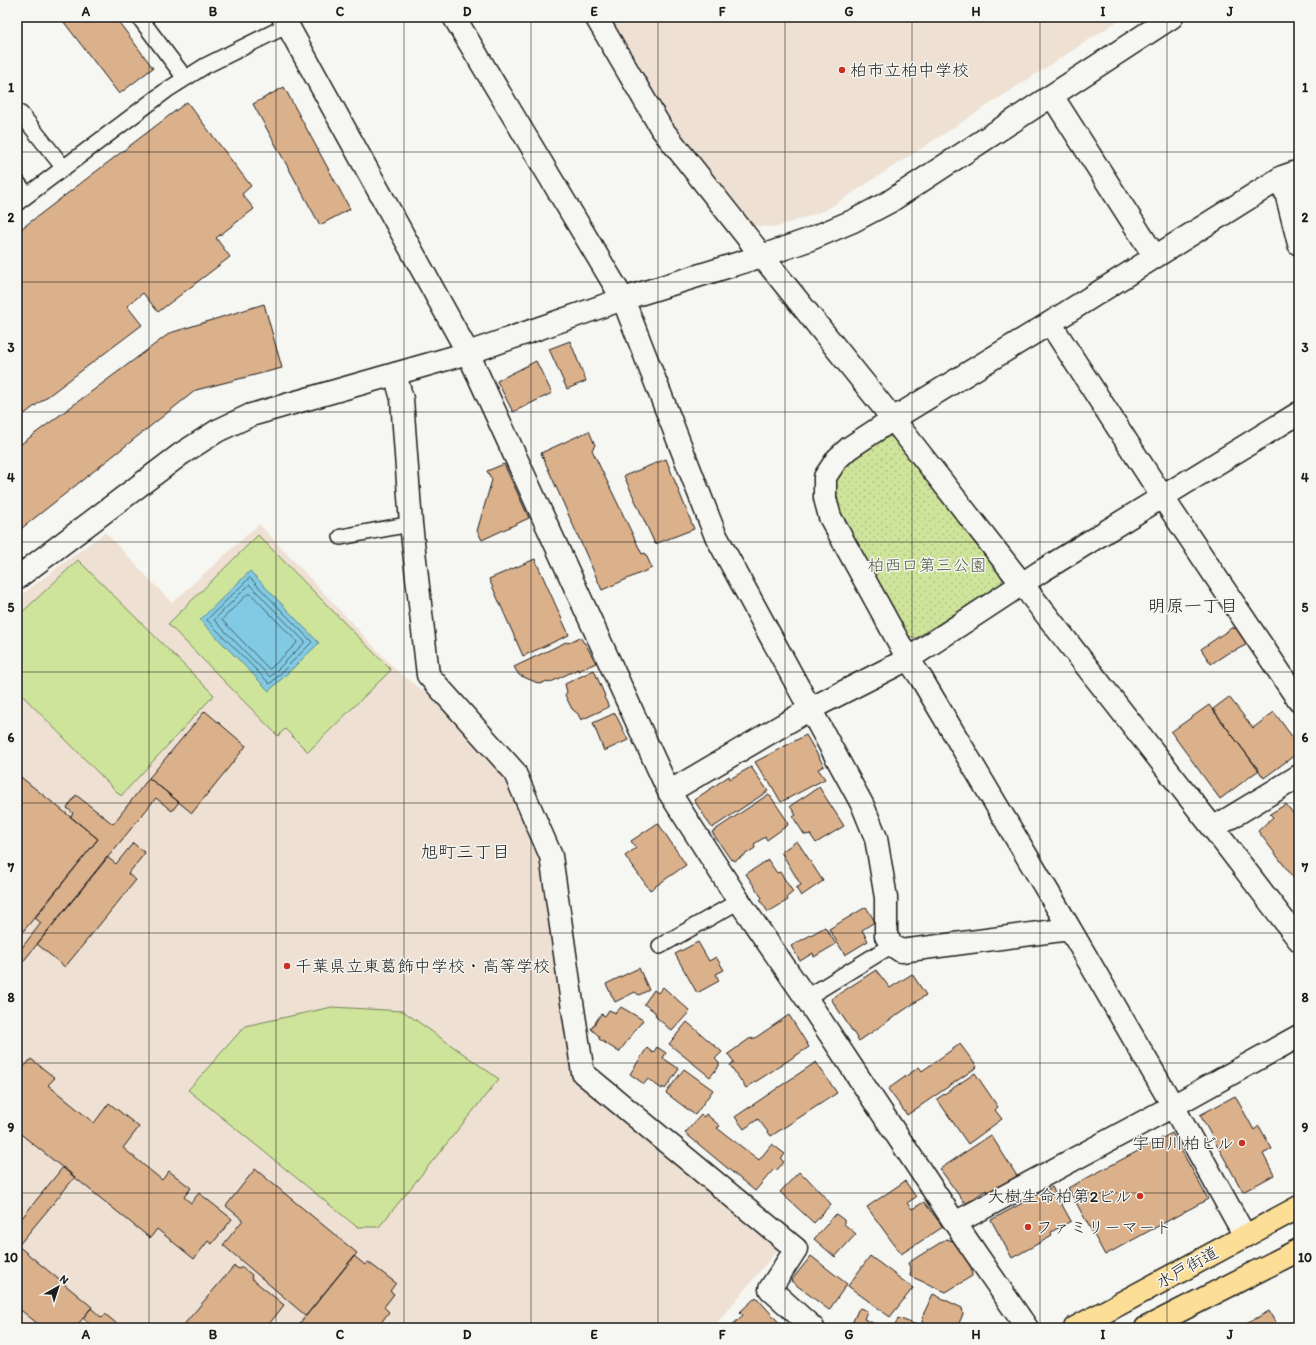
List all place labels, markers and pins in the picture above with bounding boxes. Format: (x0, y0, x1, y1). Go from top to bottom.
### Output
place label: 柏市立柏中学校 (850, 60, 969, 80)
marker: 柏市立柏中学校 (837, 65, 847, 75)
place label: 千葉県立東葛飾中学校・高等学校 (295, 956, 550, 976)
marker: 千葉県立東葛飾中学校・高等学校 (282, 961, 292, 971)
place label: 宇田川柏ビル (1132, 1133, 1234, 1153)
marker: 宇田川柏ビル (1237, 1138, 1247, 1148)
place label: 大樹生命柏第2ビル (987, 1186, 1132, 1206)
marker: 大樹生命柏第2ビル (1135, 1191, 1145, 1201)
place label: ファミリーマート (1036, 1217, 1172, 1237)
marker: ファミリーマート (1023, 1222, 1033, 1232)

